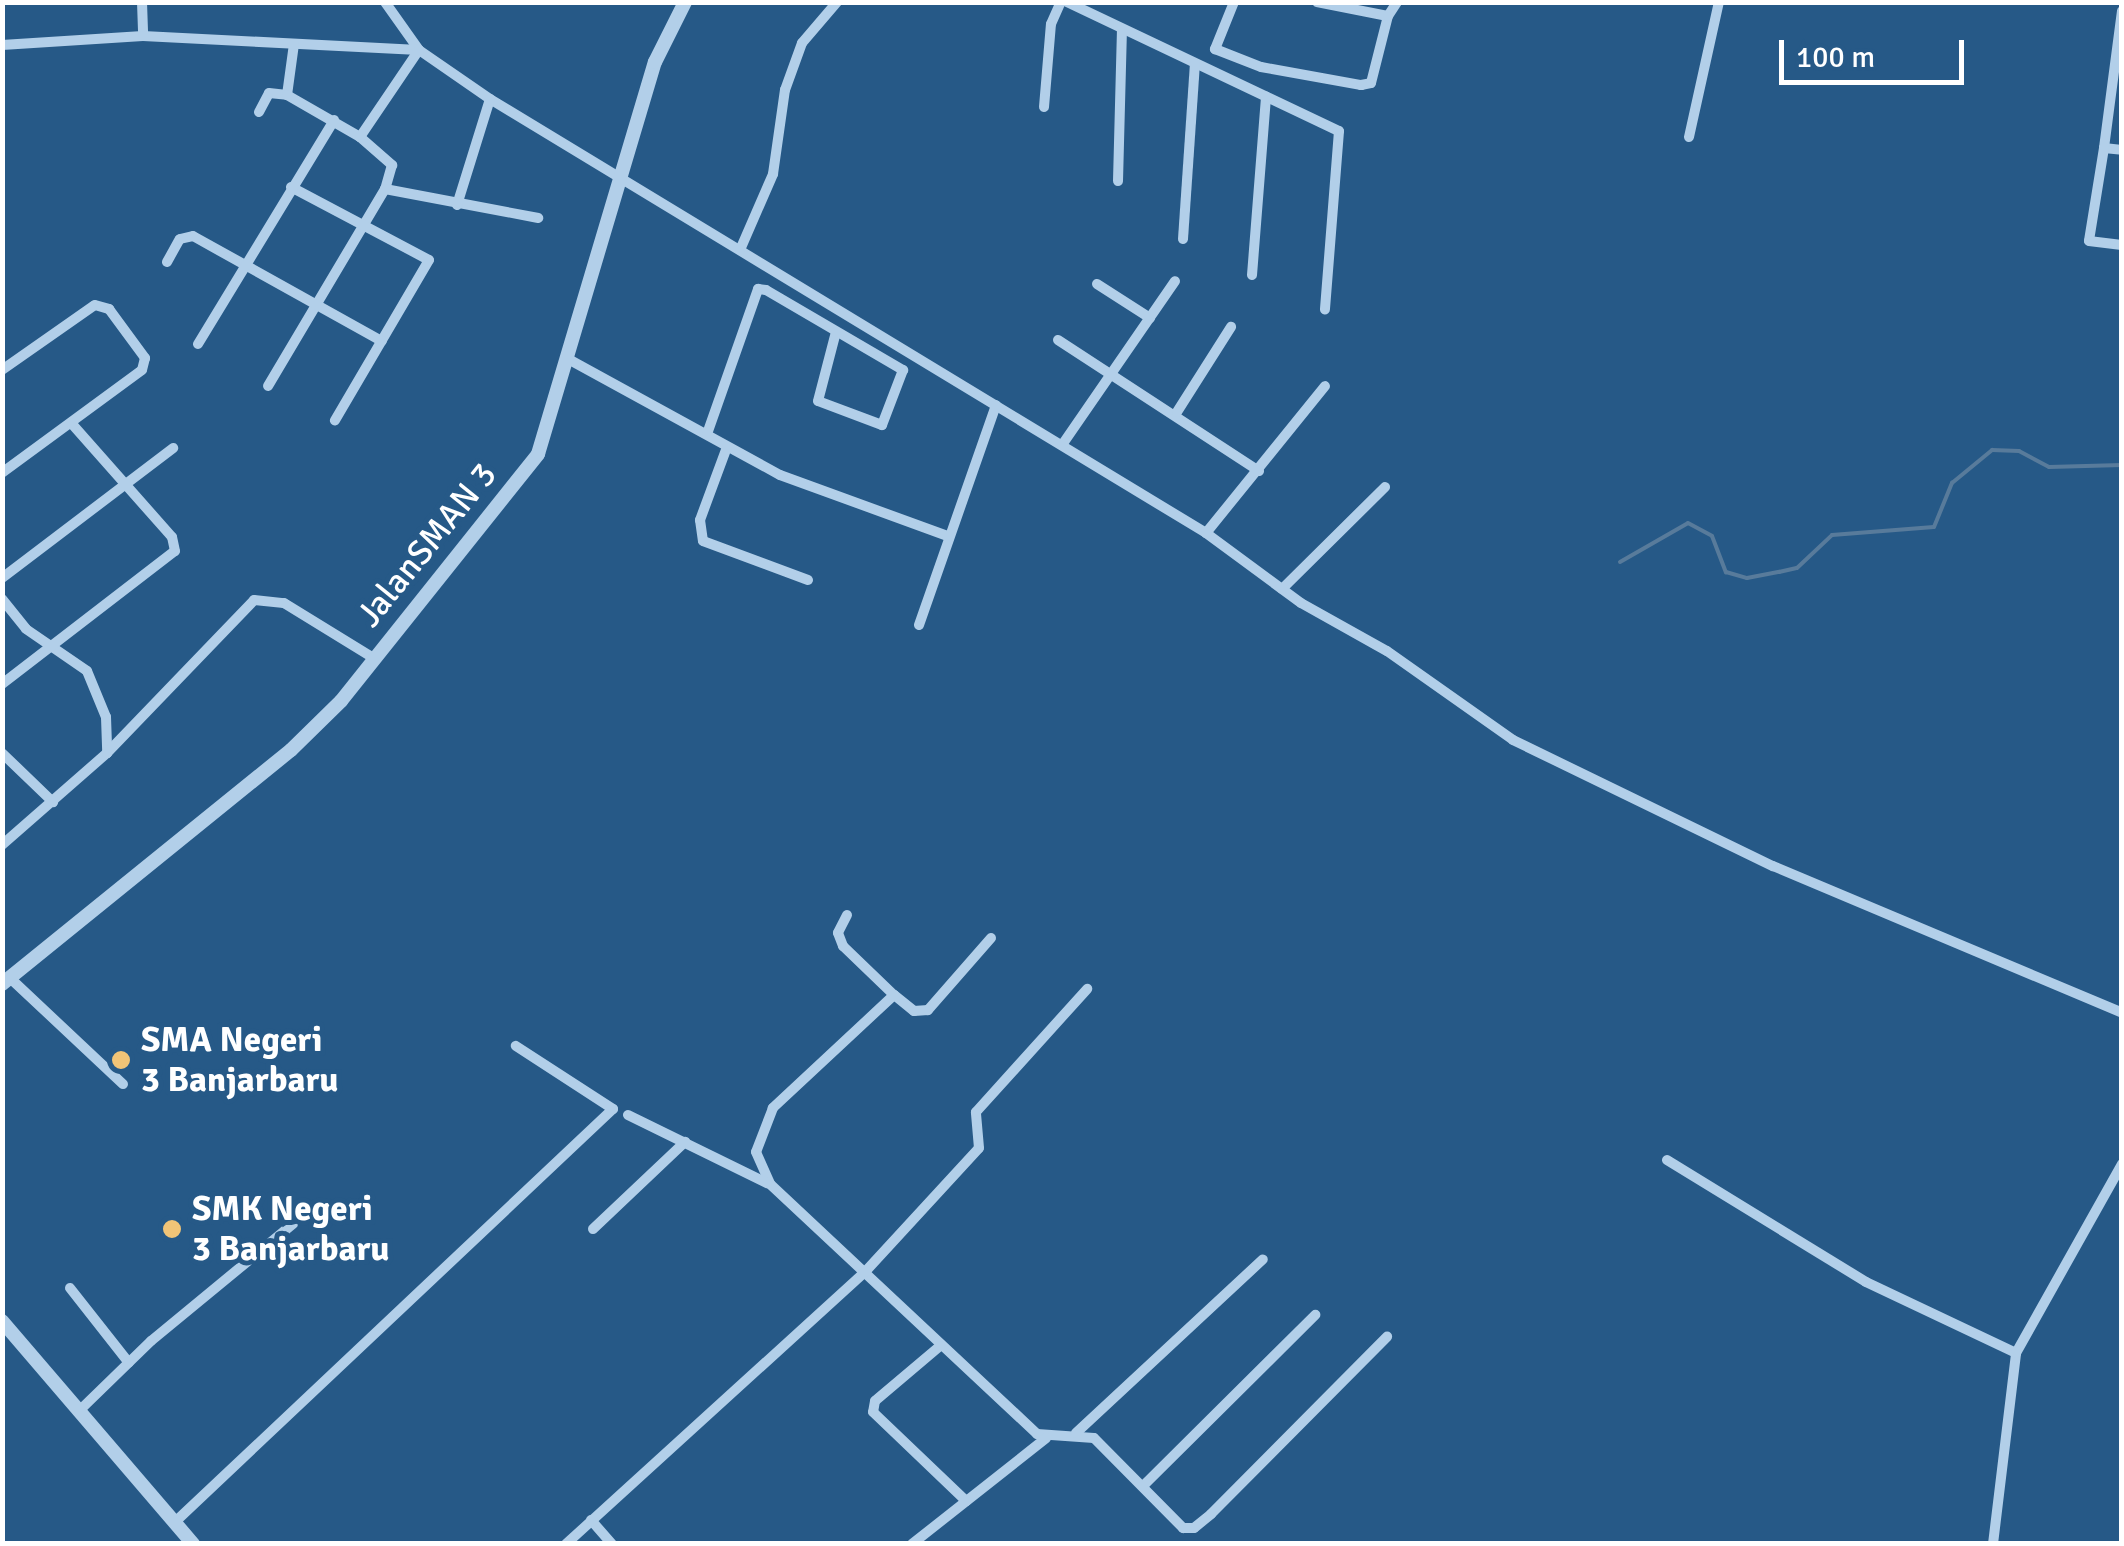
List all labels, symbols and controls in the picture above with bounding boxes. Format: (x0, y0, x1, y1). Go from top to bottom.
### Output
scale bar (1784, 20, 1969, 82)
text: 100 m (1796, 39, 1875, 76)
street label: JalanSMAN 3 (348, 455, 506, 635)
place label: SMA Negeri 3 Banjarbaru (141, 1019, 338, 1101)
marker: SMA Negeri 3 Banjarbaru (110, 1049, 132, 1071)
place label: SMK Negeri 3 Banjarbaru (192, 1188, 389, 1270)
marker: SMK Negeri 3 Banjarbaru (161, 1218, 183, 1240)

